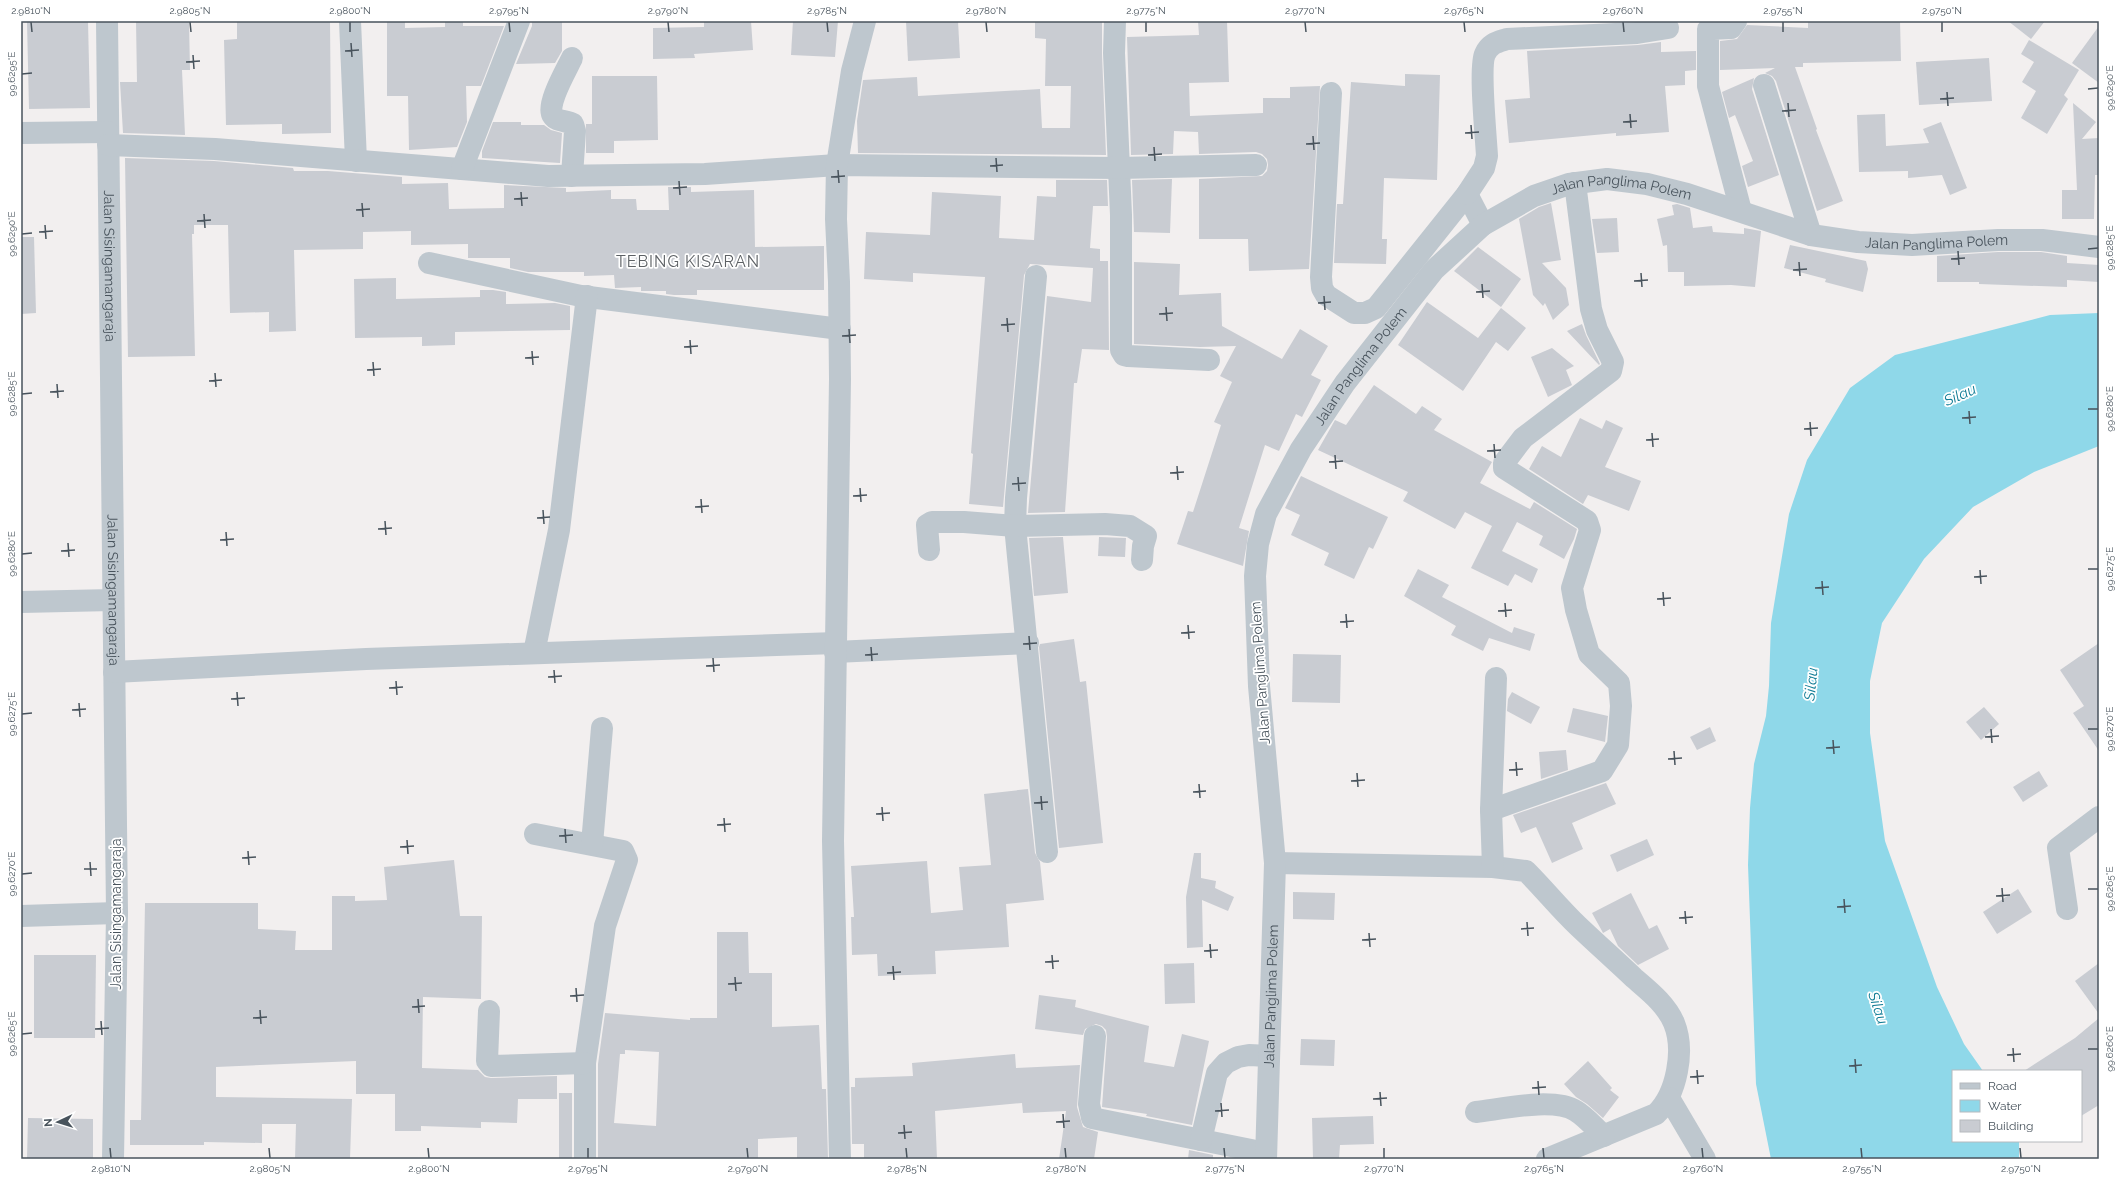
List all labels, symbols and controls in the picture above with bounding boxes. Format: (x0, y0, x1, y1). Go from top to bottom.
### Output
text: 2.9810°N (11, 5, 51, 16)
text: 2.9805°N (170, 5, 210, 16)
text: 2.9800°N (329, 5, 371, 16)
text: 2.9795°N (489, 5, 529, 16)
text: 2.9790°N (648, 5, 688, 16)
text: 2.9785°N (807, 5, 847, 16)
text: 2.9780°N (966, 5, 1006, 16)
text: 2.9775°N (1126, 5, 1166, 16)
text: 2.9770°N (1285, 5, 1325, 16)
text: 2.9765°N (1444, 5, 1484, 16)
text: 2.9760°N (1603, 5, 1643, 16)
text: 2.9755°N (1763, 5, 1803, 16)
text: 2.9750°N (1922, 5, 1962, 16)
text: 99.6295°E (6, 52, 17, 96)
text: 99.6290°E (2104, 65, 2115, 111)
street label: Jalan Panglima Polem (1548, 171, 1693, 203)
street label: Jalan Sisingamangaraja (101, 190, 119, 342)
text: 99.6290°E (6, 211, 17, 257)
text: 99.6285°E (2104, 226, 2115, 270)
street label: Jalan Panglima Polem (1865, 232, 2008, 253)
district label: TEBING KISARAN (616, 252, 760, 271)
street label: Jalan Panglima Polem (1311, 304, 1410, 428)
text: 99.6285°E (6, 372, 17, 416)
water label: Silau (1940, 380, 1979, 410)
text: 99.6280°E (2104, 386, 2115, 432)
street label: Jalan Sisingamangaraja (105, 514, 122, 666)
text: 99.6280°E (6, 531, 17, 577)
text: 99.6275°E (2104, 547, 2115, 591)
street label: Jalan Panglima Polem (1247, 601, 1273, 745)
water label: Silau (1800, 666, 1822, 703)
text: 99.6275°E (6, 692, 17, 736)
text: 99.6270°E (2104, 707, 2115, 751)
street label: Jalan Sisingamangaraja (108, 838, 124, 990)
text: 99.6270°E (6, 852, 17, 896)
text: 99.6265°E (2104, 866, 2115, 912)
street label: Jalan Panglima Polem (1261, 924, 1281, 1068)
water label: Silau (1864, 988, 1892, 1027)
text: 99.6265°E (6, 1011, 17, 1057)
text: 99.6260°E (2104, 1026, 2115, 1072)
legend (1952, 1070, 2082, 1142)
text: Road (1988, 1079, 2017, 1093)
text: Water (1988, 1099, 2022, 1113)
north arrow (38, 1102, 78, 1142)
text: N (42, 1118, 55, 1127)
text: Building (1988, 1119, 2034, 1133)
text: 2.9810°N (91, 1163, 131, 1174)
text: 2.9805°N (250, 1163, 290, 1174)
text: 2.9800°N (408, 1163, 450, 1174)
text: 2.9795°N (568, 1163, 608, 1174)
text: 2.9790°N (728, 1163, 768, 1174)
text: 2.9785°N (887, 1163, 927, 1174)
text: 2.9780°N (1046, 1163, 1086, 1174)
text: 2.9775°N (1205, 1163, 1245, 1174)
text: 2.9770°N (1364, 1163, 1404, 1174)
text: 2.9765°N (1524, 1163, 1564, 1174)
text: 2.9760°N (1683, 1163, 1723, 1174)
text: 2.9755°N (1842, 1163, 1882, 1174)
text: 2.9750°N (2001, 1163, 2041, 1174)

